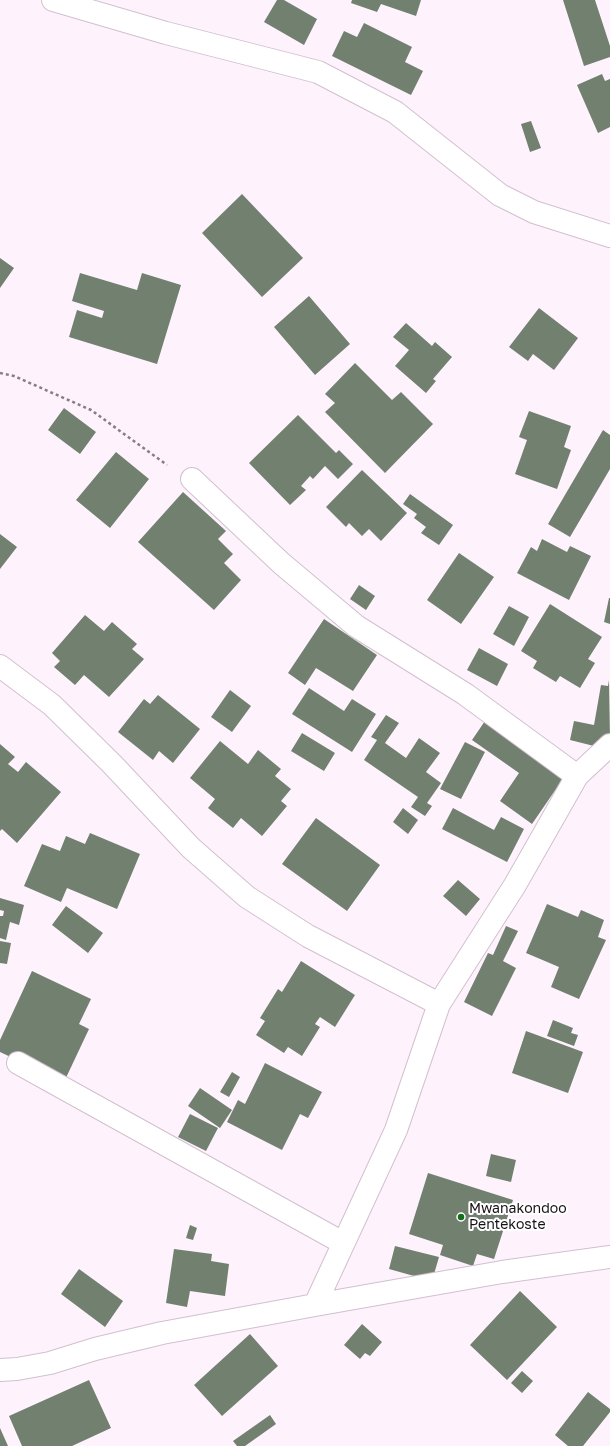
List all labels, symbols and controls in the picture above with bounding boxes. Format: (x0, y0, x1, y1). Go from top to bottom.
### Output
place label: Mwanakondoo Pentekoste (469, 1201, 567, 1234)
marker: Mwanakondoo Pentekoste (456, 1212, 466, 1222)

